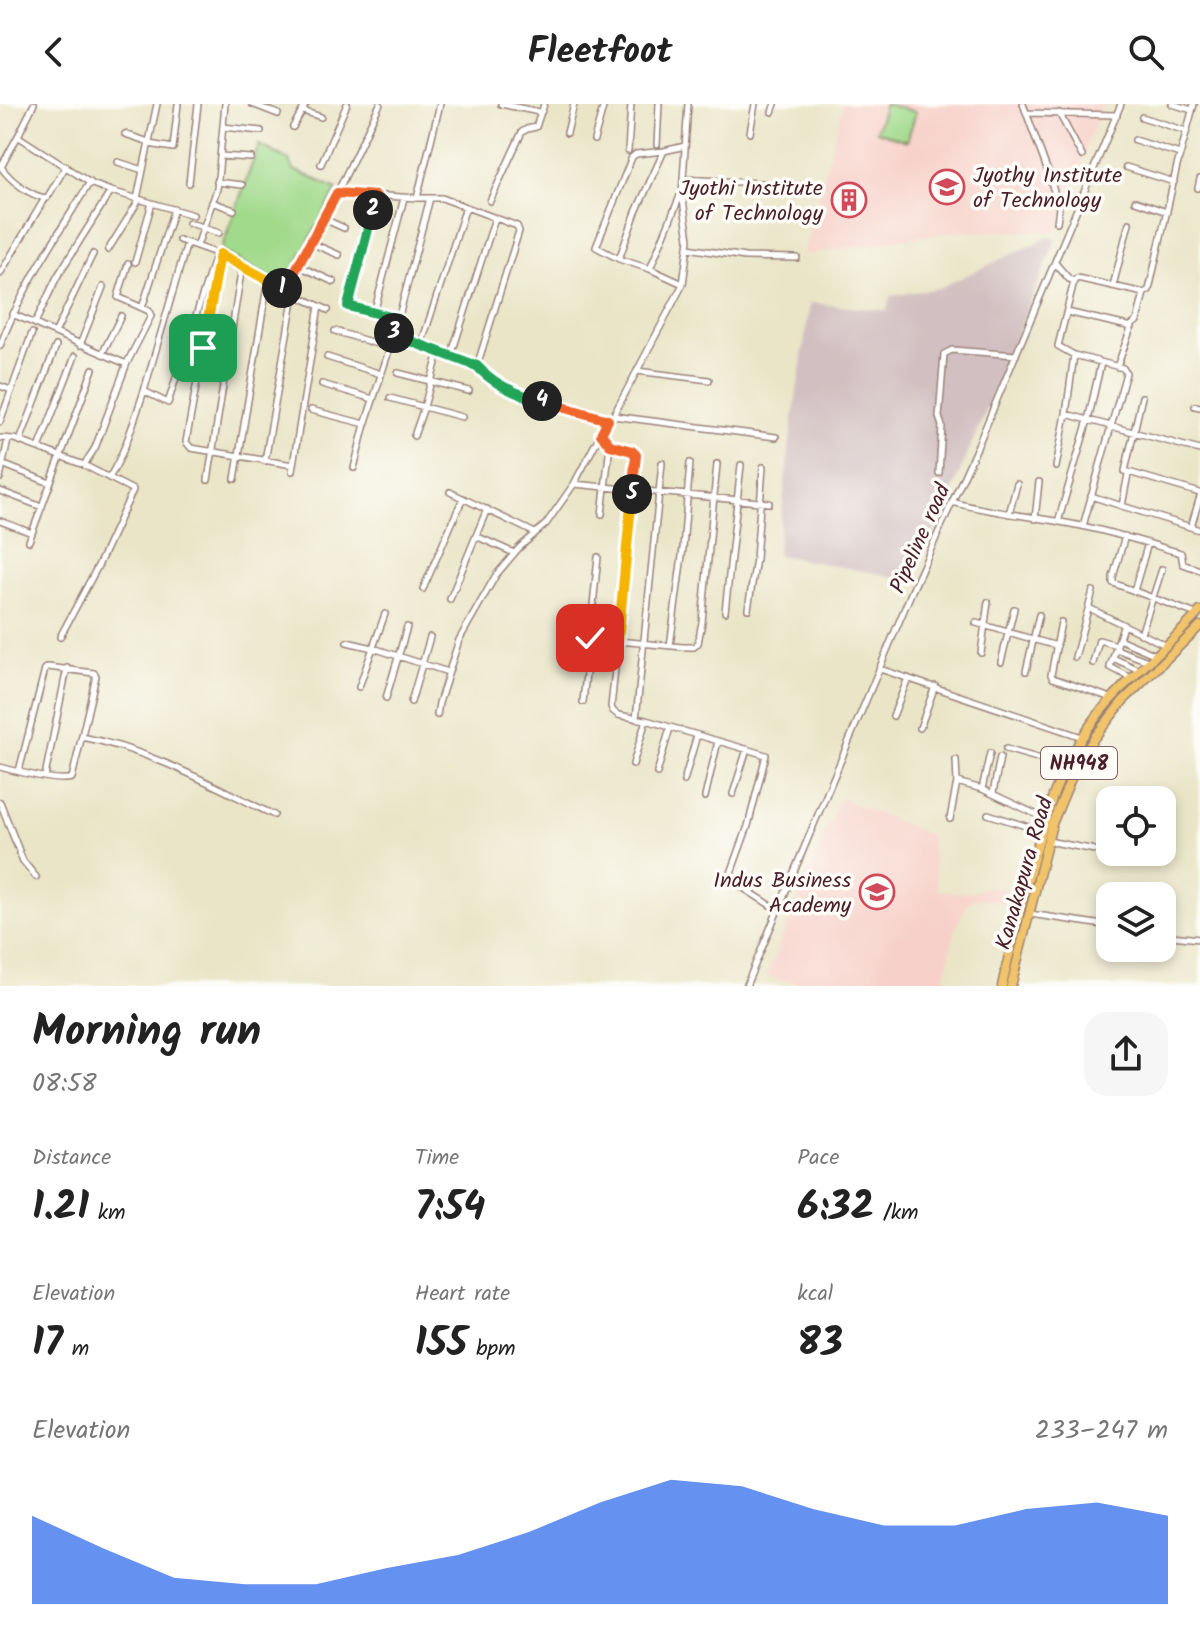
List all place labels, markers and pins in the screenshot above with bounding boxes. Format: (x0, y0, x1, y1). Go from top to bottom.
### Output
place label: Jyothy Institute of Technology (973, 159, 1122, 219)
school or university icon: Jyothy Institute of Technology (928, 168, 966, 206)
place label: Jyothi Institute of Technology (679, 172, 824, 232)
building icon: Jyothi Institute of Technology (830, 181, 868, 219)
pin: 2 (353, 190, 393, 230)
pin: 1 (262, 268, 302, 308)
pin: 3 (374, 313, 414, 353)
pin (169, 314, 237, 382)
pin: 4 (522, 381, 562, 421)
pin: 5 (612, 474, 652, 514)
pin (556, 604, 624, 672)
place label: Indus Business Academy (713, 864, 852, 924)
school or university icon: Indus Business Academy (858, 873, 896, 911)

